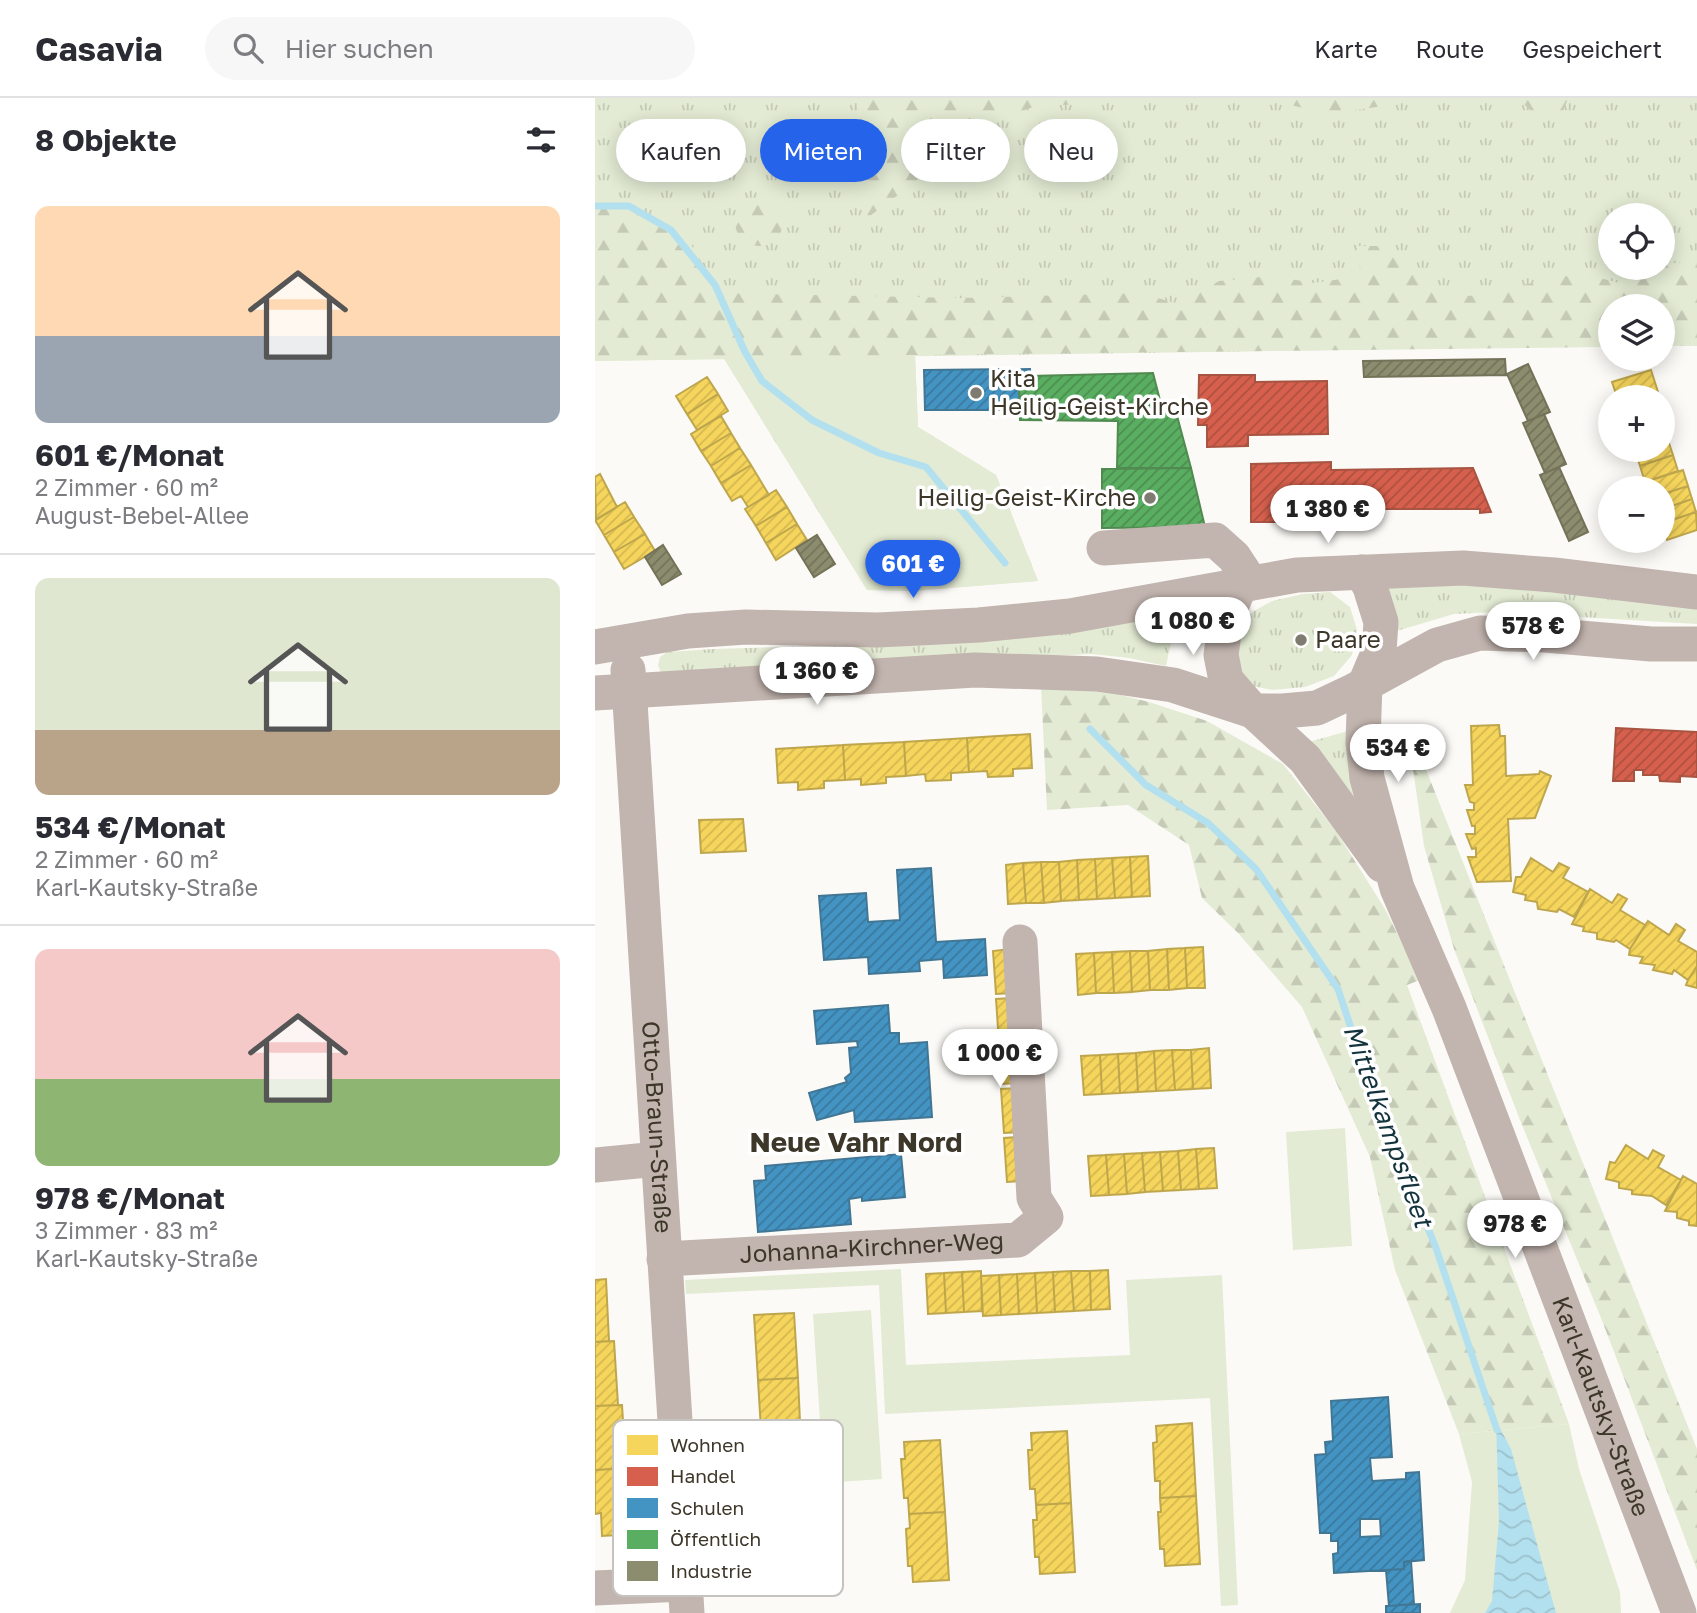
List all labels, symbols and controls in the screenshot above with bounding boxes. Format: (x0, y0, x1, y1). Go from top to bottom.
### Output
search box (205, 17, 695, 80)
text: Casavia (35, 29, 163, 68)
icon: search (229, 29, 267, 67)
text: Hier suchen (285, 33, 434, 64)
text: Karte (1314, 34, 1378, 63)
text: Route (1416, 34, 1484, 63)
text: Gespeichert (1522, 34, 1662, 63)
chip: Kaufen (616, 119, 746, 182)
chip: Mieten (760, 119, 887, 182)
chip: Filter (901, 119, 1010, 182)
chip: Neu (1024, 119, 1118, 182)
icon: filters (522, 121, 560, 159)
text: 8 Objekte (35, 122, 177, 158)
map controls (1598, 203, 1675, 553)
button: locate (1598, 203, 1675, 280)
icon: home (235, 252, 361, 378)
button: layers (1598, 294, 1675, 371)
place label: Kita Heilig-Geist-Kirche (990, 363, 1209, 420)
marker: Kita Heilig-Geist-Kirche (968, 385, 984, 401)
button: + (1598, 385, 1675, 462)
text: 601 €/Monat (35, 437, 224, 473)
text: 2 Zimmer · 60 m² (35, 473, 218, 501)
button: − (1598, 476, 1675, 553)
place label: Heilig-Geist-Kirche (917, 482, 1136, 511)
pin: 1 380 € (1263, 486, 1393, 545)
marker: Heilig-Geist-Kirche (1142, 490, 1158, 506)
text: 1 380 € (1286, 494, 1370, 522)
text: August-Bebel-Allee (35, 501, 249, 529)
pin: 601 € (864, 540, 962, 600)
text: 601 € (881, 549, 945, 577)
pin: 1 080 € (1128, 598, 1258, 657)
pin: 578 € (1484, 602, 1582, 662)
text: 1 080 € (1151, 606, 1235, 634)
text: 578 € (1501, 611, 1565, 639)
icon: home (235, 624, 361, 750)
place label: Paare (1315, 624, 1381, 653)
marker: Paare (1293, 632, 1309, 648)
pin: 1 360 € (752, 648, 882, 707)
text: 1 360 € (775, 656, 859, 684)
pin: 534 € (1349, 724, 1447, 784)
text: 534 € (1366, 733, 1430, 761)
text: 534 €/Monat (35, 809, 226, 845)
text: 2 Zimmer · 60 m² (35, 845, 218, 873)
text: Karl-Kautsky-Straße (35, 873, 258, 901)
icon: home (235, 995, 361, 1121)
street label: Otto-Braun-Straße (637, 1020, 679, 1234)
water label: Mittelkampsfleet (1337, 1020, 1440, 1234)
pin: 1 000 € (935, 1030, 1065, 1089)
text: 1 000 € (958, 1038, 1042, 1066)
district label: Neue Vahr Nord (750, 1125, 962, 1158)
text: 978 €/Monat (35, 1180, 225, 1216)
pin: 978 € (1466, 1200, 1564, 1260)
text: 978 € (1483, 1209, 1547, 1237)
text: 3 Zimmer · 83 m² (35, 1216, 217, 1244)
street label: Johanna-Kirchner-Weg (739, 1225, 1005, 1268)
text: Karl-Kautsky-Straße (35, 1244, 258, 1272)
street label: Karl-Kautsky-Straße (1547, 1292, 1657, 1520)
legend (613, 1420, 843, 1596)
text: Wohnen (670, 1433, 745, 1456)
text: Handel (670, 1464, 736, 1487)
text: Schulen (670, 1496, 744, 1519)
text: Öffentlich (670, 1527, 761, 1550)
text: Industrie (670, 1559, 752, 1582)

